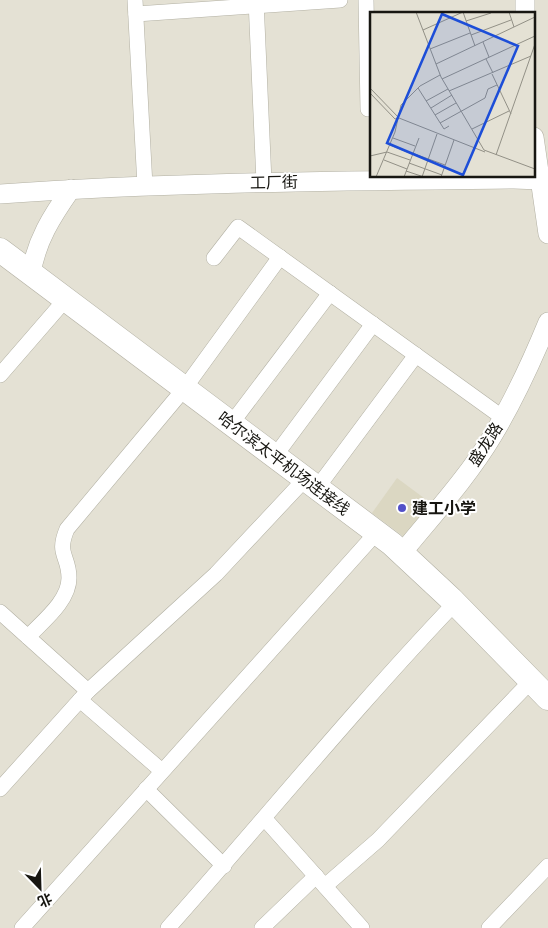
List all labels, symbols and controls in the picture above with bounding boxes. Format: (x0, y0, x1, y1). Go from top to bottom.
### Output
inset map (370, 12, 536, 178)
street label: 工厂街 (250, 172, 298, 192)
street label: 哈尔滨太平机场连接线 (214, 407, 354, 519)
street label: 盛龙路 (464, 418, 506, 470)
place label: 建工小学 (412, 498, 476, 518)
marker: 建工小学 (396, 502, 408, 514)
north arrow (15, 863, 65, 913)
text: 北 (36, 890, 55, 911)

